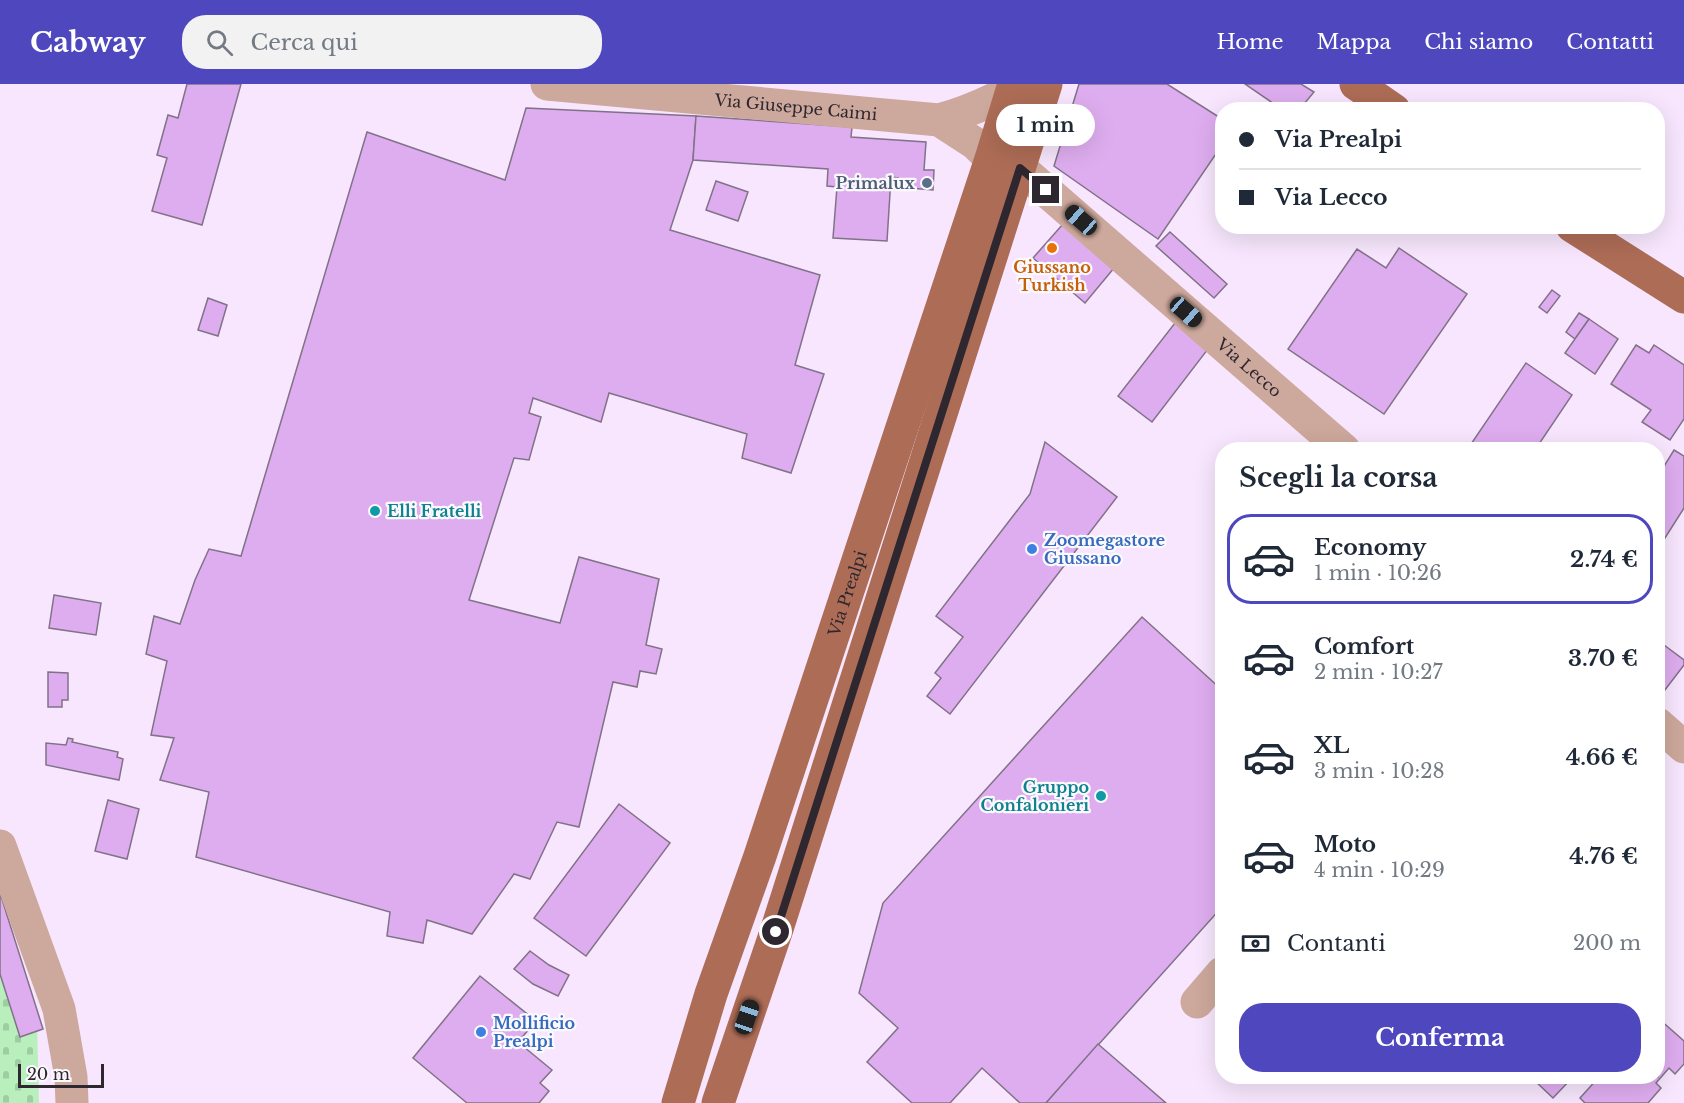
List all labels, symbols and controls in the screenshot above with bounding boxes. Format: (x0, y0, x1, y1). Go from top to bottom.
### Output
search box (182, 15, 602, 69)
text: Cabway (30, 25, 146, 60)
icon: search (203, 26, 236, 59)
text: Cerca qui (251, 29, 358, 56)
text: Home (1216, 29, 1284, 55)
text: Mappa (1317, 29, 1391, 55)
text: Chi siamo (1424, 29, 1533, 55)
text: Contatti (1566, 29, 1654, 55)
street label: Via Giuseppe Caimi (713, 89, 879, 124)
callout: 1 min (996, 103, 1096, 145)
text: 1 min (1017, 113, 1074, 137)
text: Via Prealpi (1275, 126, 1402, 153)
place label: Primalux (836, 173, 916, 193)
marker: Primalux (920, 176, 934, 190)
route end (1032, 176, 1059, 203)
text: Via Lecco (1275, 184, 1388, 211)
car (1062, 201, 1100, 239)
marker: Giussano Turkish (1045, 241, 1059, 255)
place label: Giussano Turkish (1013, 257, 1091, 295)
car (1167, 293, 1205, 331)
street label: Via Lecco (1212, 333, 1286, 401)
text: Scegli la corsa (1239, 461, 1438, 494)
place label: Elli Fratelli (387, 501, 482, 521)
marker: Elli Fratelli (368, 504, 382, 518)
place label: Zoomegastore Giussano (1044, 530, 1165, 568)
icon: car (1242, 532, 1296, 586)
text: Economy (1314, 534, 1426, 561)
marker: Zoomegastore Giussano (1025, 542, 1039, 556)
text: 2.74 € (1570, 546, 1638, 573)
street label: Via Prealpi (823, 547, 871, 640)
text: 1 min · 10:26 (1314, 561, 1442, 585)
icon: car (1242, 631, 1296, 685)
text: Comfort (1314, 633, 1414, 660)
text: 3.70 € (1568, 645, 1638, 672)
text: 2 min · 10:27 (1314, 660, 1443, 684)
icon: car (1242, 730, 1296, 784)
text: XL (1314, 732, 1349, 759)
text: 4.66 € (1566, 744, 1638, 771)
text: 3 min · 10:28 (1314, 759, 1445, 783)
place label: Gruppo Confalonieri (981, 777, 1089, 815)
marker: Gruppo Confalonieri (1094, 789, 1108, 803)
icon: car (1242, 829, 1296, 883)
text: Moto (1314, 831, 1376, 858)
text: 4.76 € (1569, 843, 1638, 870)
text: 4 min · 10:29 (1314, 858, 1445, 882)
route start (762, 918, 789, 945)
icon: cash (1239, 927, 1272, 960)
text: Contanti (1287, 930, 1386, 957)
text: 200 m (1573, 931, 1641, 955)
car (733, 997, 761, 1037)
button: Conferma (1239, 1003, 1641, 1072)
place label: Mollificio Prealpi (493, 1013, 575, 1051)
marker: Mollificio Prealpi (474, 1025, 488, 1039)
scale bar (18, 1061, 104, 1088)
text: 20 m (27, 1064, 70, 1084)

